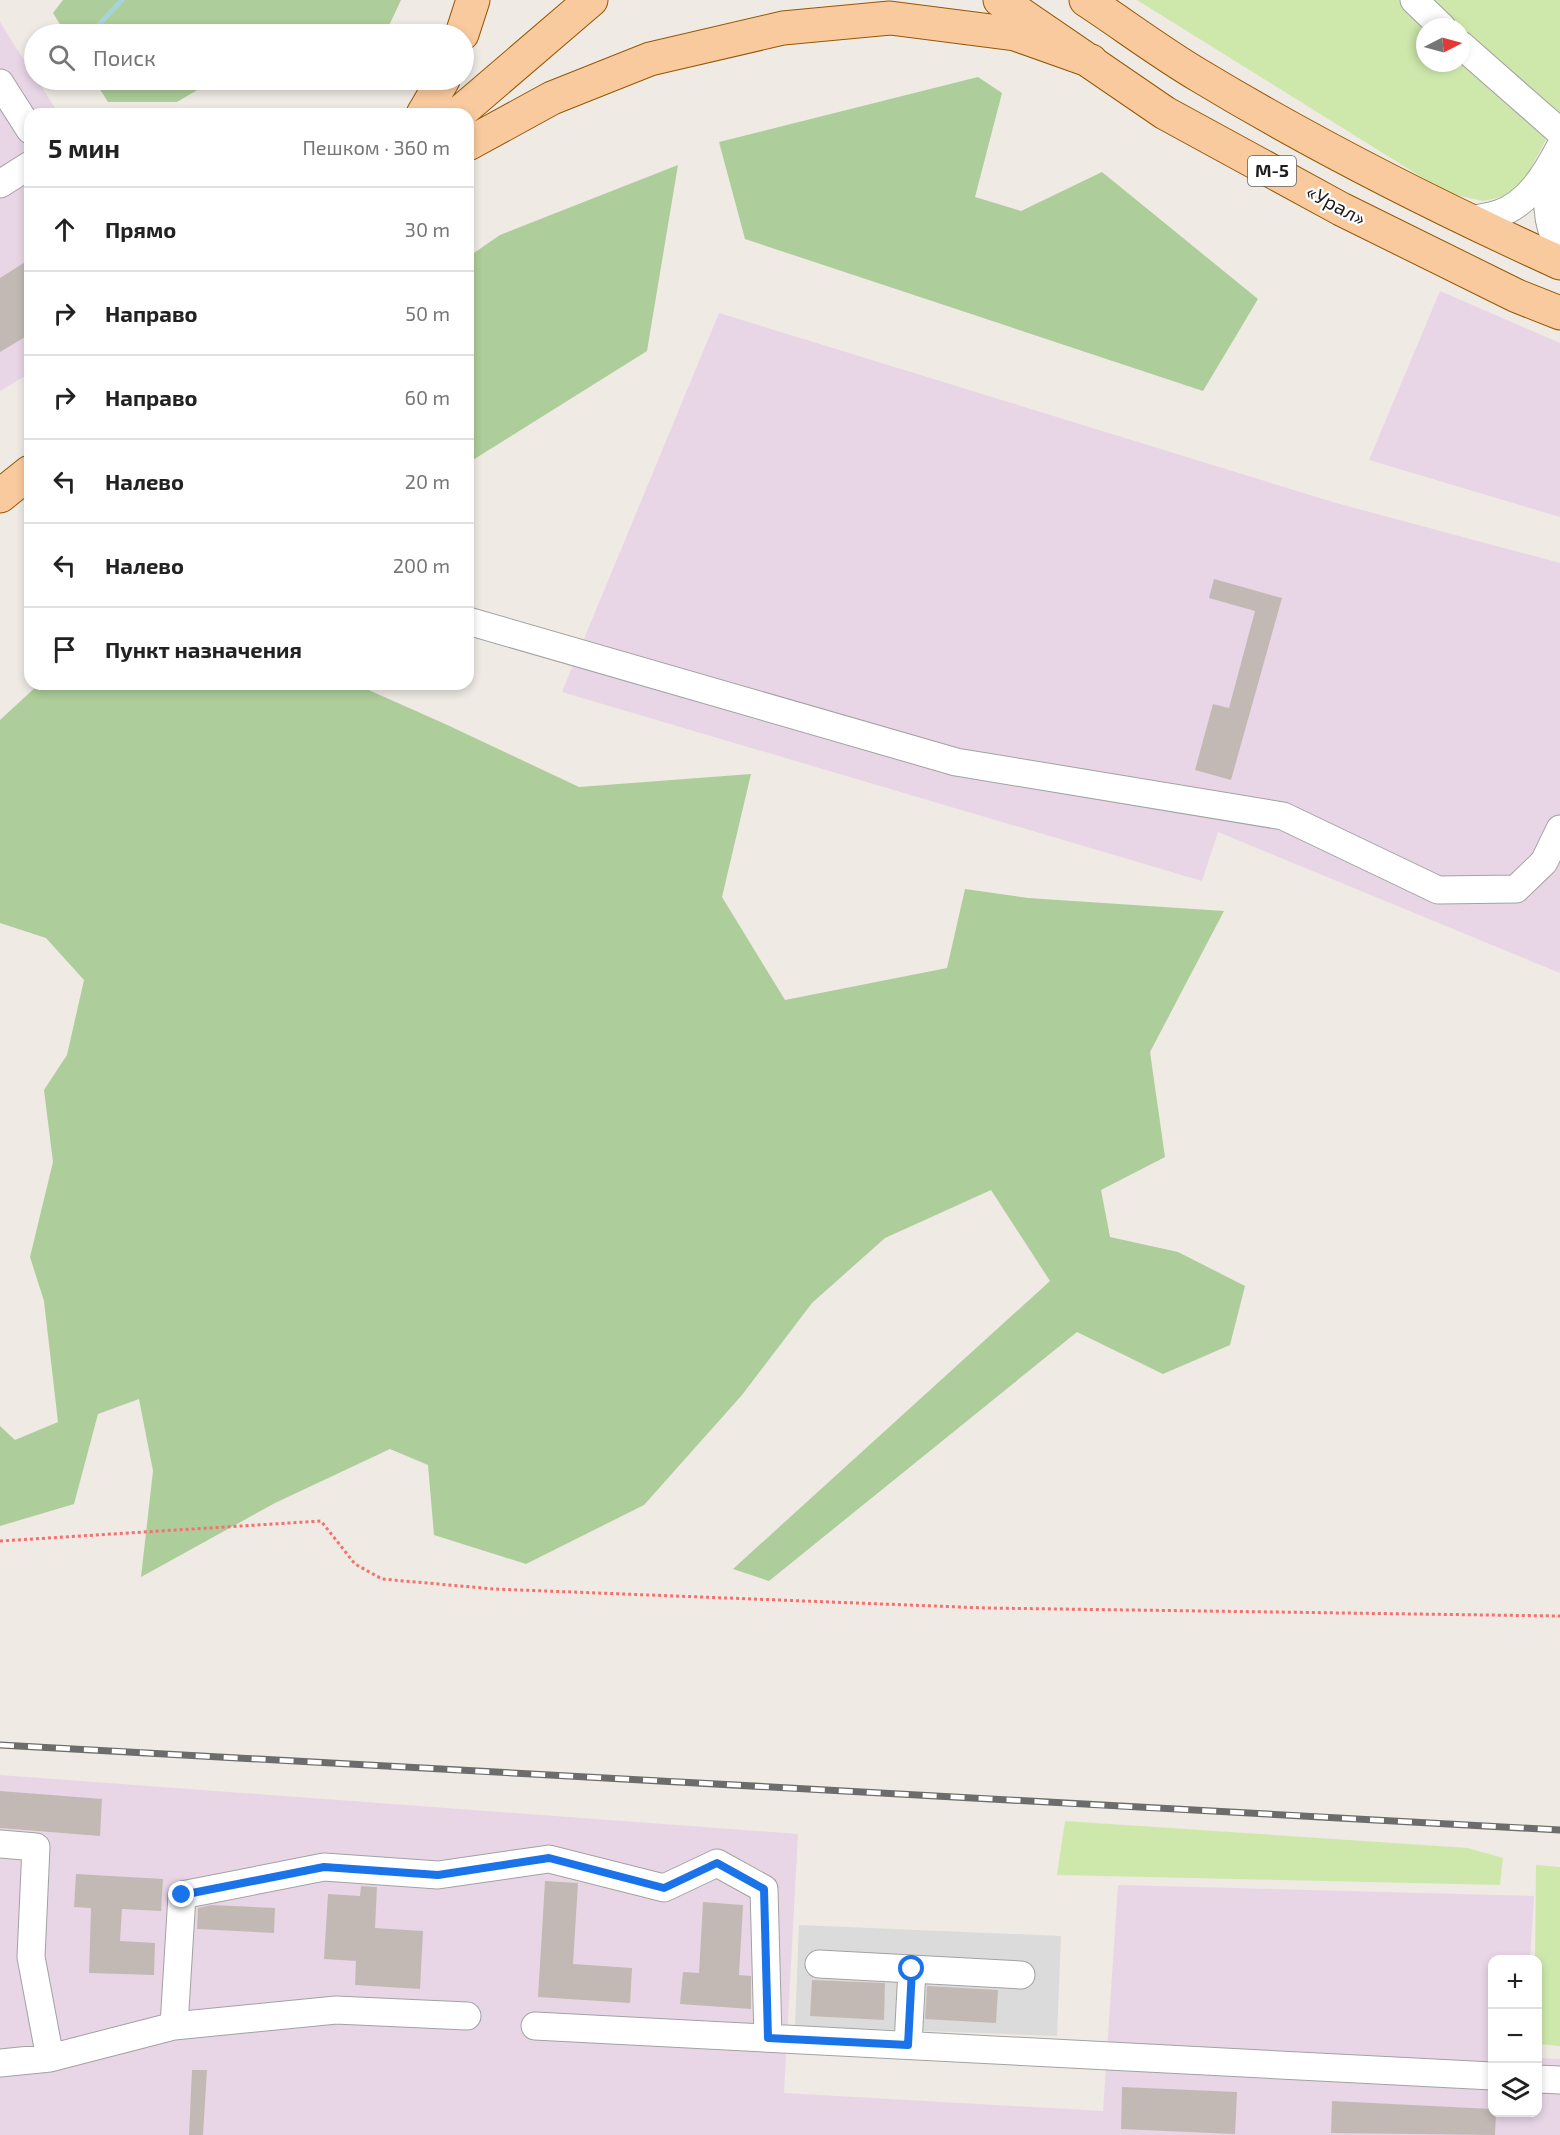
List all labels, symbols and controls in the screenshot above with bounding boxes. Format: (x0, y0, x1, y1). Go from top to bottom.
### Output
north arrow (1416, 18, 1470, 72)
search box (24, 24, 474, 90)
icon: search (45, 41, 78, 74)
text: Поиск (93, 44, 156, 70)
text: 5 мин (48, 132, 120, 163)
text: Пешком · 360 m (302, 135, 450, 159)
road number: М-5 (1248, 156, 1296, 186)
street label: «Урал» (1303, 178, 1370, 230)
icon: ahead (48, 213, 81, 246)
text: Прямо (105, 216, 176, 242)
text: 30 m (405, 217, 450, 241)
icon: right (48, 297, 81, 330)
text: Направо (105, 300, 198, 326)
text: 50 m (405, 301, 450, 325)
icon: right (48, 381, 81, 414)
text: Направо (105, 384, 198, 410)
text: 60 m (405, 385, 450, 409)
icon: left (48, 465, 81, 498)
text: Налево (105, 468, 184, 494)
text: 20 m (405, 469, 450, 493)
icon: left (48, 549, 81, 582)
text: Налево (105, 552, 184, 578)
text: 200 m (393, 553, 450, 577)
icon: arrive (48, 633, 81, 666)
text: Пункт назначения (105, 636, 302, 662)
route end (168, 1881, 194, 1907)
route start (898, 1955, 924, 1981)
map controls (1488, 1955, 1542, 2117)
button: + (1488, 1955, 1542, 2009)
button: − (1488, 2009, 1542, 2063)
button: layers (1488, 2063, 1542, 2117)

